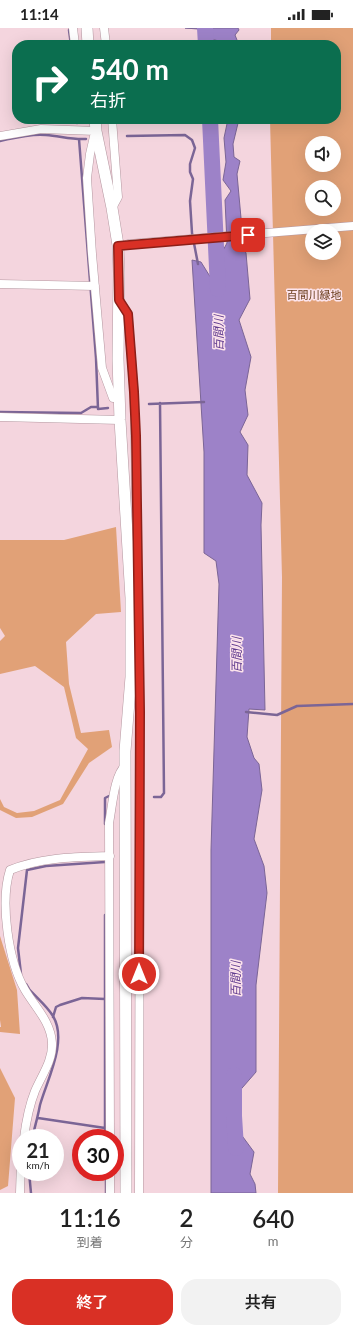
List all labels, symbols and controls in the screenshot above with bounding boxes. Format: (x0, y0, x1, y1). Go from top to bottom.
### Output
text: 11:14 (20, 5, 59, 23)
text: 540 m (90, 52, 169, 86)
icon: right (24, 56, 76, 108)
text: 右折 (90, 89, 126, 111)
map controls (305, 136, 341, 260)
button: sound (305, 136, 341, 172)
button: search (305, 180, 341, 216)
pin (231, 218, 265, 252)
icon: arrive (237, 224, 259, 246)
button: layers (305, 224, 341, 260)
park label: 百間川緑地 (287, 288, 342, 301)
water label: 百間川 (211, 313, 226, 351)
water label: 百間川 (229, 635, 244, 673)
position arrow (118, 953, 160, 995)
water label: 百間川 (228, 959, 243, 997)
speed limit sign: 30 (72, 1129, 124, 1181)
text: 21 (26, 1138, 50, 1162)
text: km/h (26, 1159, 50, 1171)
text: 11:16 (59, 1203, 121, 1232)
text: 2 (180, 1203, 193, 1232)
text: 640 (252, 1204, 294, 1233)
text: m (268, 1233, 279, 1249)
text: 到着 (77, 1234, 103, 1250)
text: 分 (180, 1234, 193, 1250)
button: 終了 (12, 1279, 173, 1325)
button: 共有 (181, 1279, 341, 1325)

